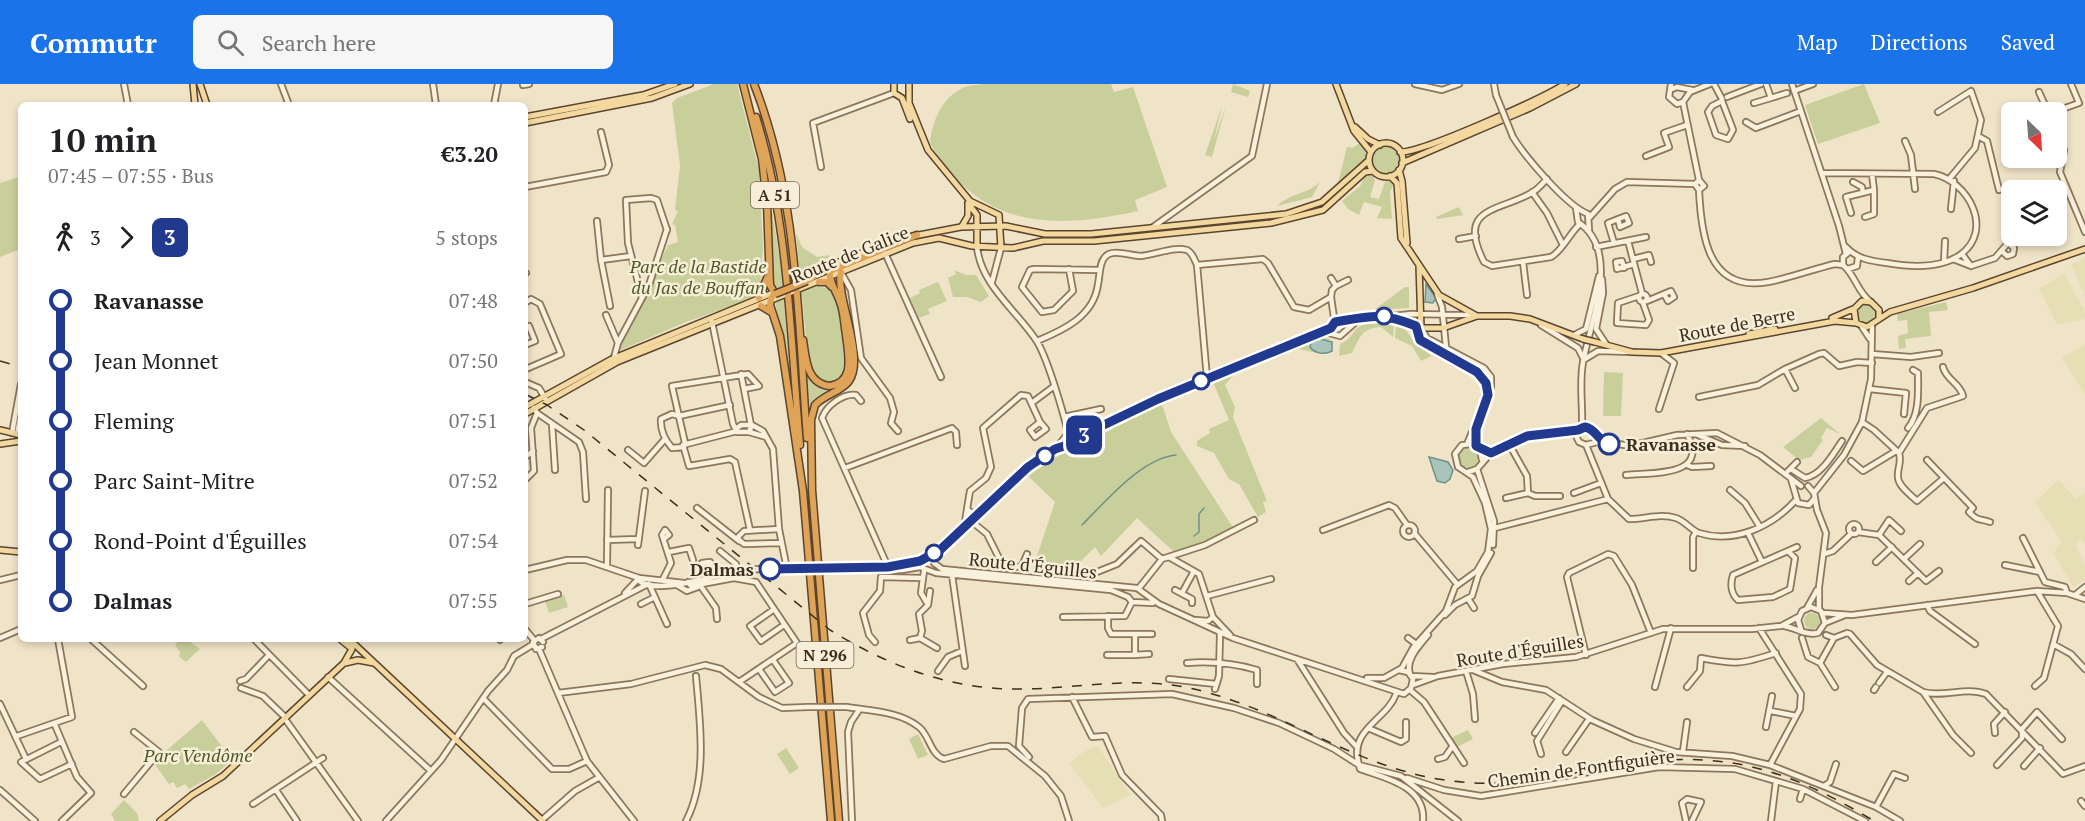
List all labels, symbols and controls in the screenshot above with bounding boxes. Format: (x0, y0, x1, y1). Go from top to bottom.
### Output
search box (193, 15, 613, 69)
text: Commutr (30, 24, 157, 61)
icon: search (214, 26, 247, 59)
text: Search here (262, 28, 376, 57)
text: Map (1797, 28, 1838, 56)
text: Directions (1871, 28, 1968, 56)
text: Saved (2001, 28, 2055, 56)
north arrow (2001, 102, 2067, 168)
map controls (2001, 102, 2067, 246)
text: 10 min (48, 118, 157, 161)
text: €3.20 (442, 139, 498, 168)
text: 07:45 – 07:55 · Bus (48, 162, 214, 189)
button: layers (2001, 180, 2067, 246)
road number: A 51 (751, 182, 799, 208)
street label: Route de Galice (788, 220, 912, 288)
icon: walk (48, 221, 81, 254)
icon: forward (110, 221, 143, 254)
text: 3 (164, 223, 176, 251)
text: 3 (90, 224, 101, 251)
text: 5 stops (435, 224, 498, 251)
park label: Parc de la Bastide du Jas de Bouffan (629, 254, 766, 299)
text: Ravanasse (94, 286, 204, 315)
text: 07:48 (449, 287, 498, 314)
street label: Route de Berre (1677, 301, 1797, 347)
unlabelled marker (1375, 307, 1393, 325)
text: Jean Monnet (94, 346, 219, 375)
text: 07:50 (449, 347, 498, 374)
unlabelled marker (1192, 372, 1210, 390)
text: Fleming (94, 406, 174, 435)
text: 07:51 (449, 407, 498, 434)
line badge: 3 (1064, 416, 1104, 454)
text: 3 (1078, 421, 1090, 449)
place label: Ravanasse (1626, 432, 1716, 456)
marker: Ravanasse (1598, 433, 1620, 455)
unlabelled marker (1036, 447, 1054, 465)
text: Parc Saint-Mitre (94, 466, 255, 495)
text: 07:52 (449, 467, 498, 494)
text: Rond-Point d'Éguilles (94, 526, 307, 555)
text: 07:54 (449, 527, 498, 554)
unlabelled marker (925, 544, 943, 562)
street label: Route d'Éguilles (968, 546, 1098, 584)
place label: Dalmas (690, 557, 754, 581)
marker: Dalmas (759, 558, 781, 580)
text: Dalmas (94, 586, 172, 615)
text: 07:55 (449, 587, 498, 614)
street label: Route d'Éguilles (1454, 628, 1586, 672)
road number: N 296 (796, 642, 854, 668)
park label: Parc Vendôme (143, 743, 252, 767)
street label: Chemin de Fontfiguière (1486, 743, 1676, 793)

